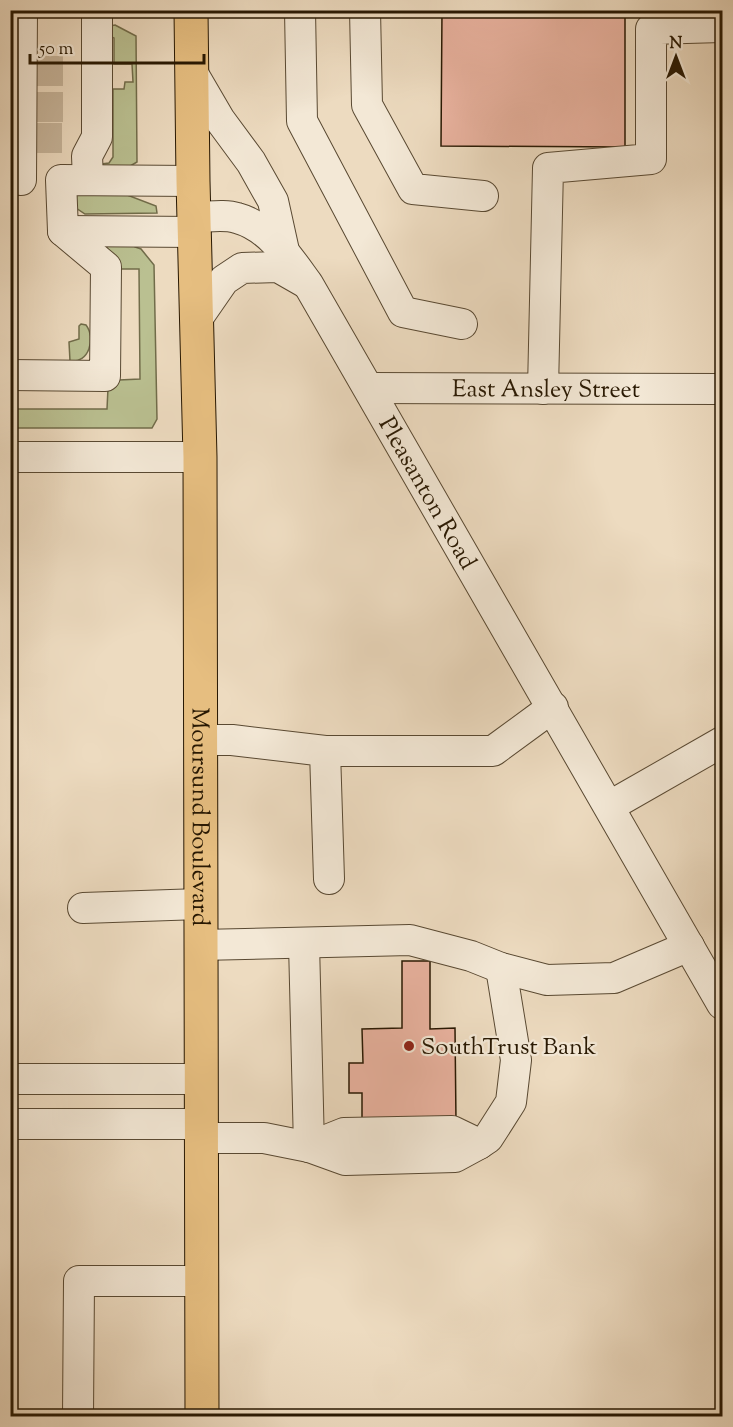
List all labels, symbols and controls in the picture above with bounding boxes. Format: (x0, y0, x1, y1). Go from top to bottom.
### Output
scale bar (30, 27, 204, 65)
north arrow (646, 27, 706, 87)
text: N (670, 33, 683, 56)
text: 50 m (38, 37, 74, 63)
street label: East Ansley Street (452, 373, 640, 408)
street label: Pleasanton Road (369, 411, 484, 577)
street label: Moursund Boulevard (182, 707, 216, 927)
place label: SouthTrust Bank (421, 1031, 596, 1065)
marker: SouthTrust Bank (402, 1039, 416, 1053)

